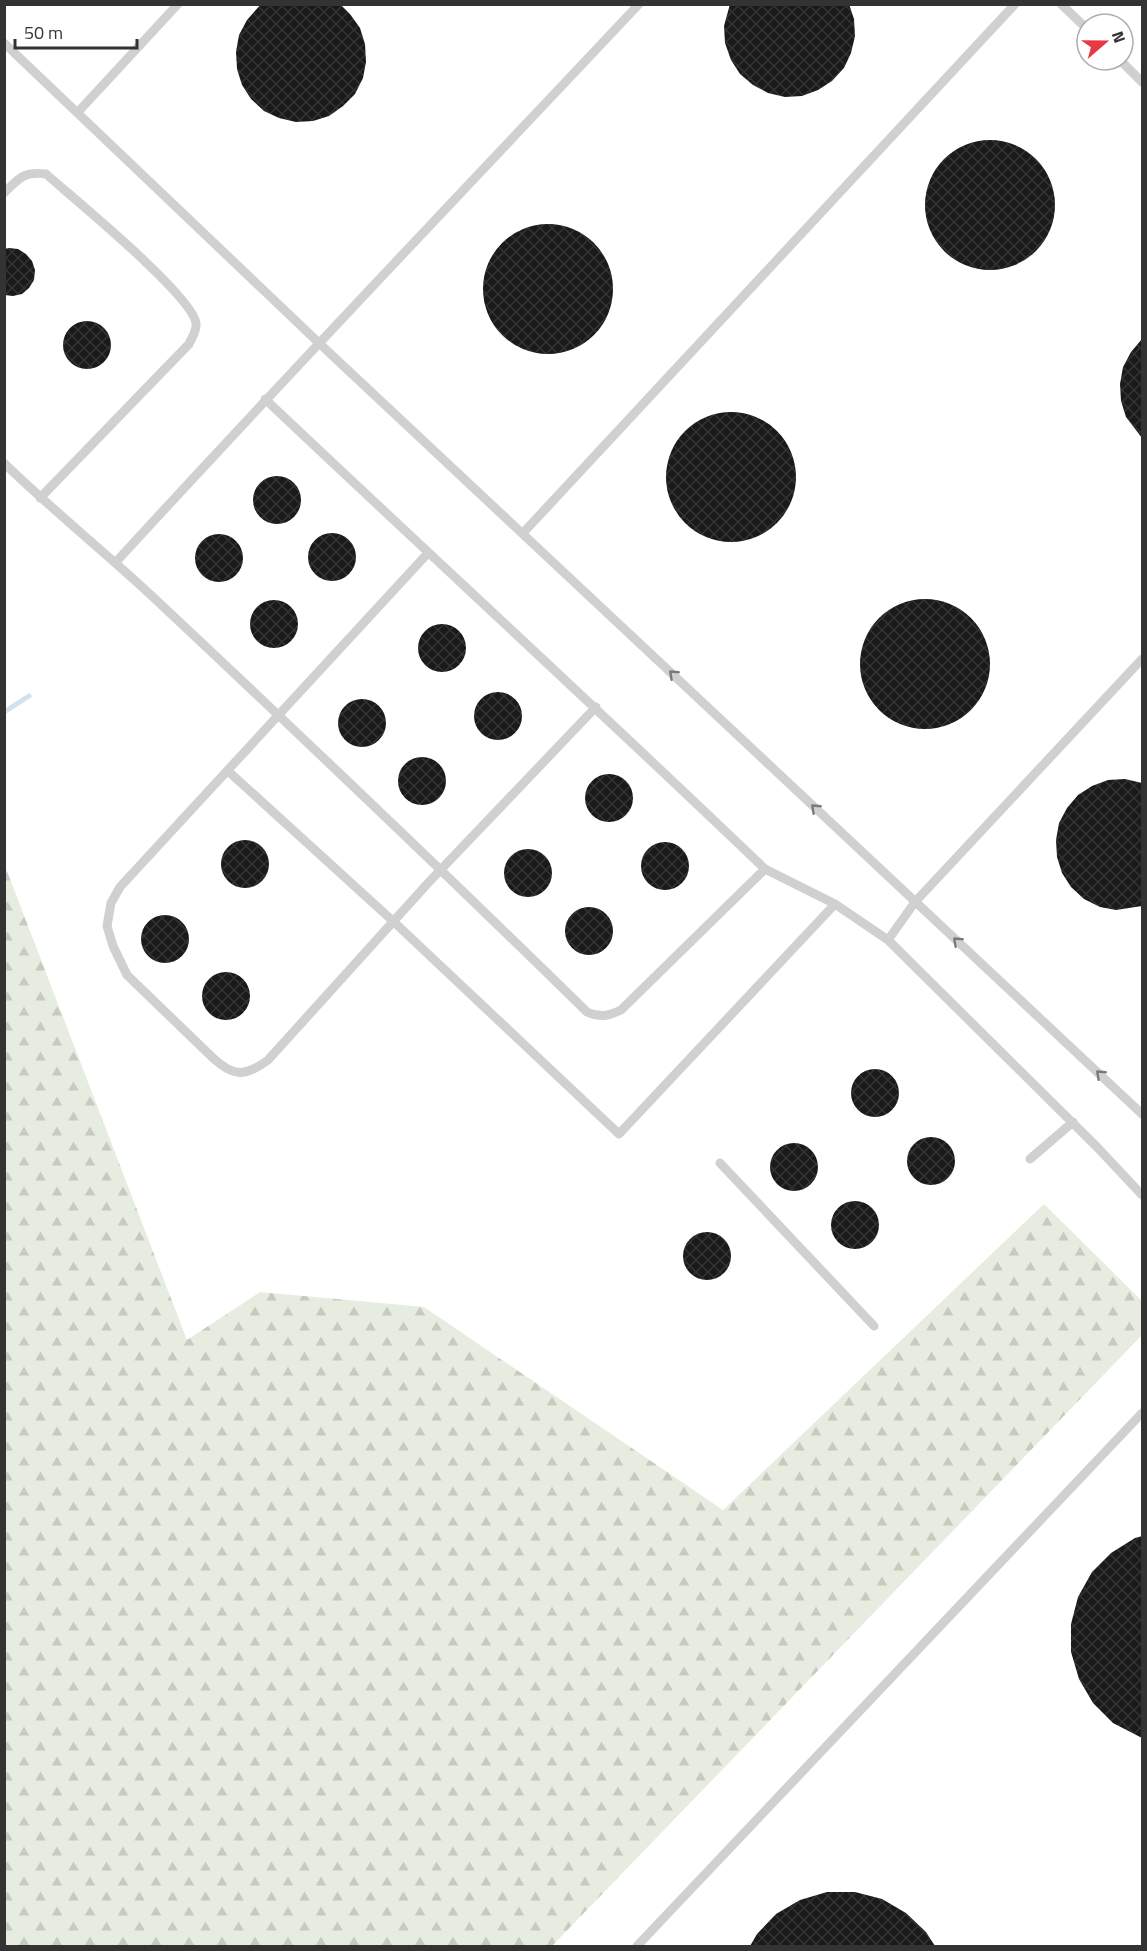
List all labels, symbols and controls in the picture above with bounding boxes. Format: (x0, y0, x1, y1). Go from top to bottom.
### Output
scale bar (15, 12, 136, 50)
north arrow (1075, 12, 1135, 72)
text: 50 m (24, 19, 63, 46)
text: N (1106, 28, 1132, 46)
one-way arrow (669, 670, 680, 681)
one-way arrow (811, 804, 822, 815)
one-way arrow (953, 937, 964, 948)
one-way arrow (1096, 1070, 1106, 1081)

